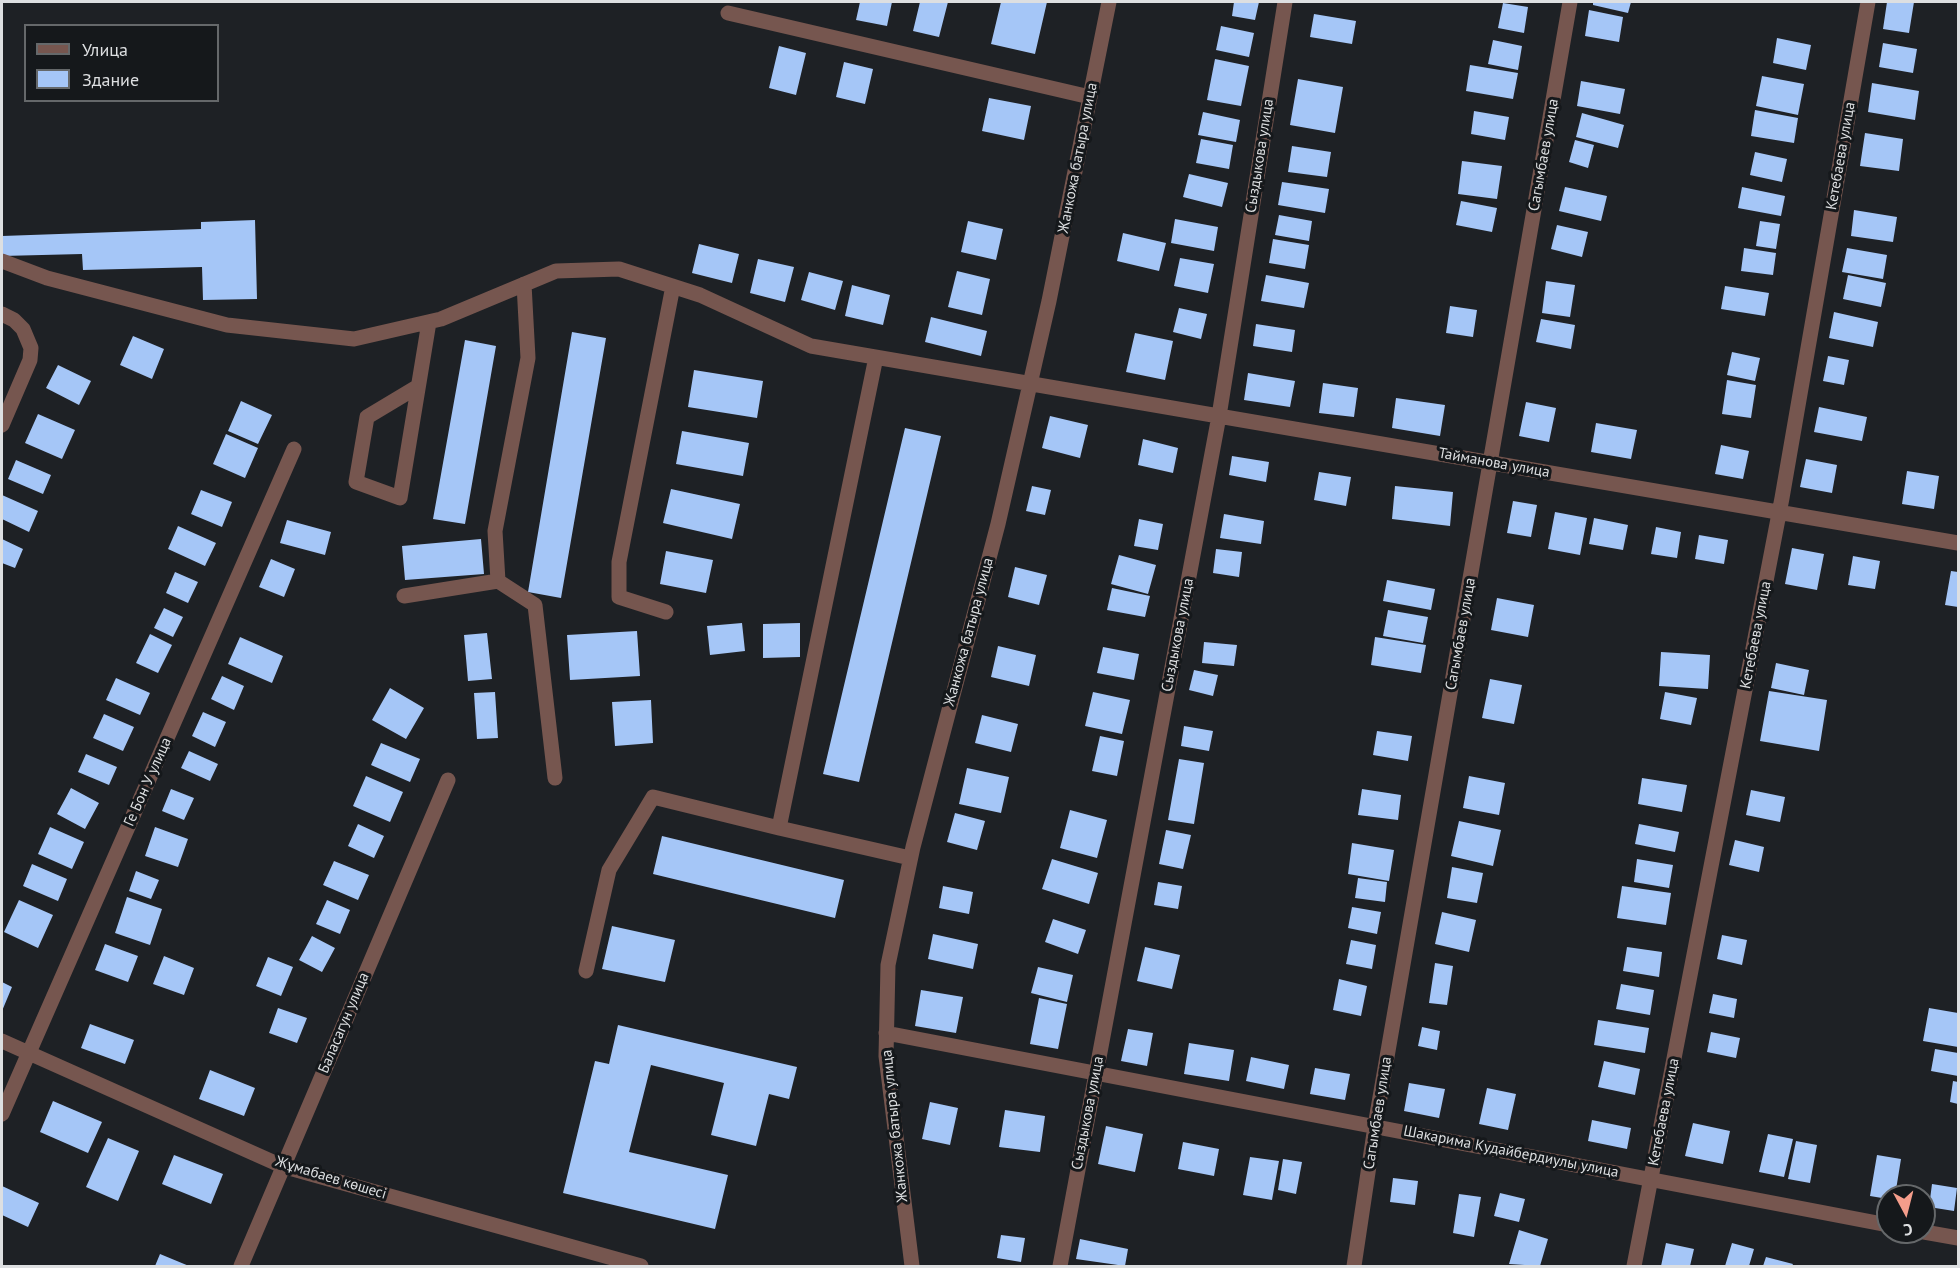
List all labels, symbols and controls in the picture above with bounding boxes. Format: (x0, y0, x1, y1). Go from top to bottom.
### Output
legend (24, 24, 219, 102)
text: Улица (82, 38, 128, 61)
text: Здание (82, 68, 139, 91)
street label: Жанкожа батыра улица (1055, 81, 1101, 235)
street label: Сагымбаев улица (1525, 97, 1563, 213)
street label: Сыздыкова улица (1242, 98, 1278, 214)
street label: Кетебаева улица (1823, 101, 1859, 211)
street label: Тайманова улица (1437, 444, 1551, 482)
street label: Жанкожа батыра улица (941, 556, 997, 708)
street label: Сагымбаев улица (1442, 576, 1480, 692)
street label: Сыздыкова улица (1158, 577, 1198, 693)
street label: Кетебаева улица (1737, 580, 1775, 690)
street label: Ге Бон У улица (120, 735, 176, 829)
street label: Баласагун улица (315, 970, 373, 1076)
street label: Жанкожа батыра улица (878, 1049, 912, 1203)
street label: Сыздыкова улица (1068, 1055, 1108, 1171)
street label: Сагымбаев улица (1360, 1055, 1396, 1171)
street label: Кетебаева улица (1645, 1057, 1683, 1167)
street label: Шакарима Кудайбердиулы улица (1402, 1122, 1620, 1182)
street label: Жұмабаев көшесі (273, 1153, 389, 1203)
north arrow (1876, 1184, 1936, 1244)
text: С (1902, 1219, 1914, 1240)

